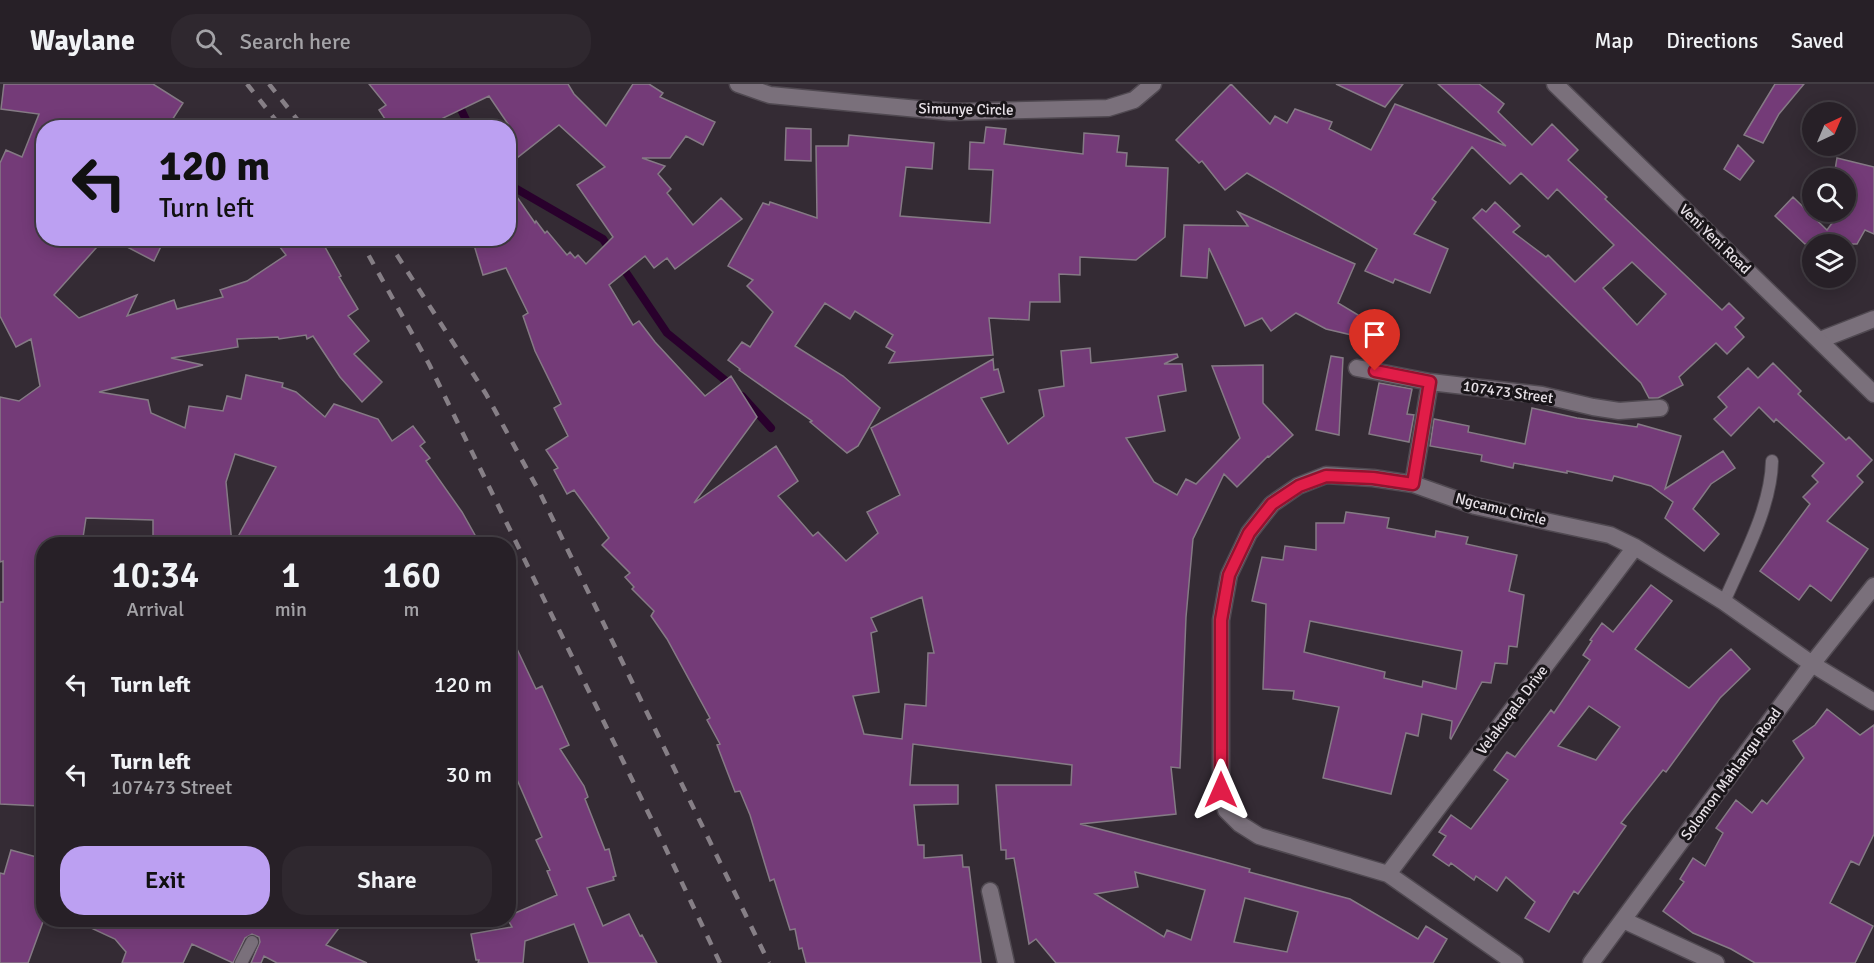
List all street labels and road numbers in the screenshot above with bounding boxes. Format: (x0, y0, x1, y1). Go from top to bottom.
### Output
street label: Simunye Circle (918, 99, 1014, 119)
street label: Veni Yeni Road (1675, 200, 1755, 278)
street label: 107473 Street (1462, 377, 1554, 407)
street label: Ngcamu Circle (1453, 489, 1549, 529)
street label: Velakuqala Drive (1473, 662, 1551, 758)
street label: Solomon Mahlangu Road (1677, 704, 1785, 844)

